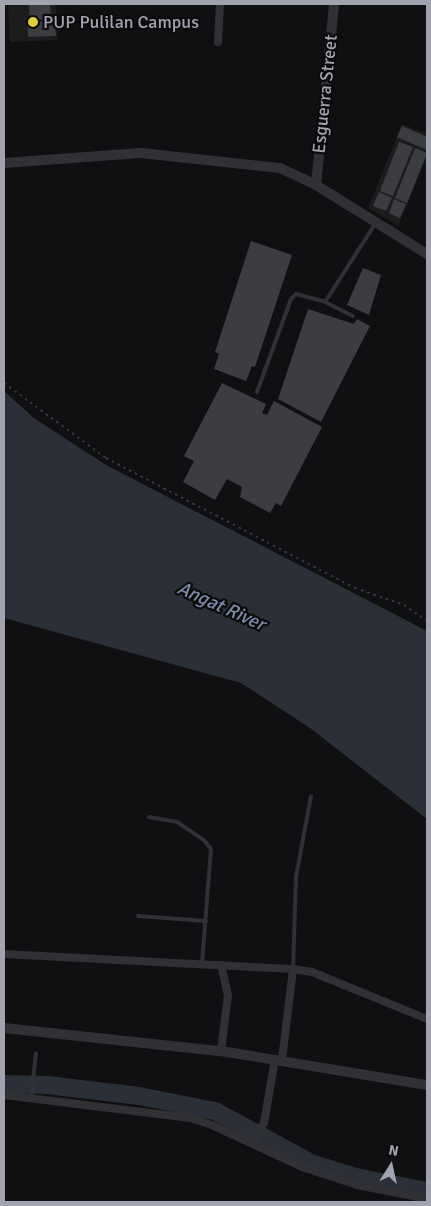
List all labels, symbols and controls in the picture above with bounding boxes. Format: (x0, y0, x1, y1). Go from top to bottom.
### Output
place label: PUP Pulilan Campus (43, 11, 199, 33)
marker: PUP Pulilan Campus (27, 16, 39, 28)
street label: Esguerra Street (308, 33, 342, 155)
water label: Angat River (174, 578, 268, 636)
north arrow (366, 1141, 416, 1191)
text: N (387, 1142, 400, 1160)

